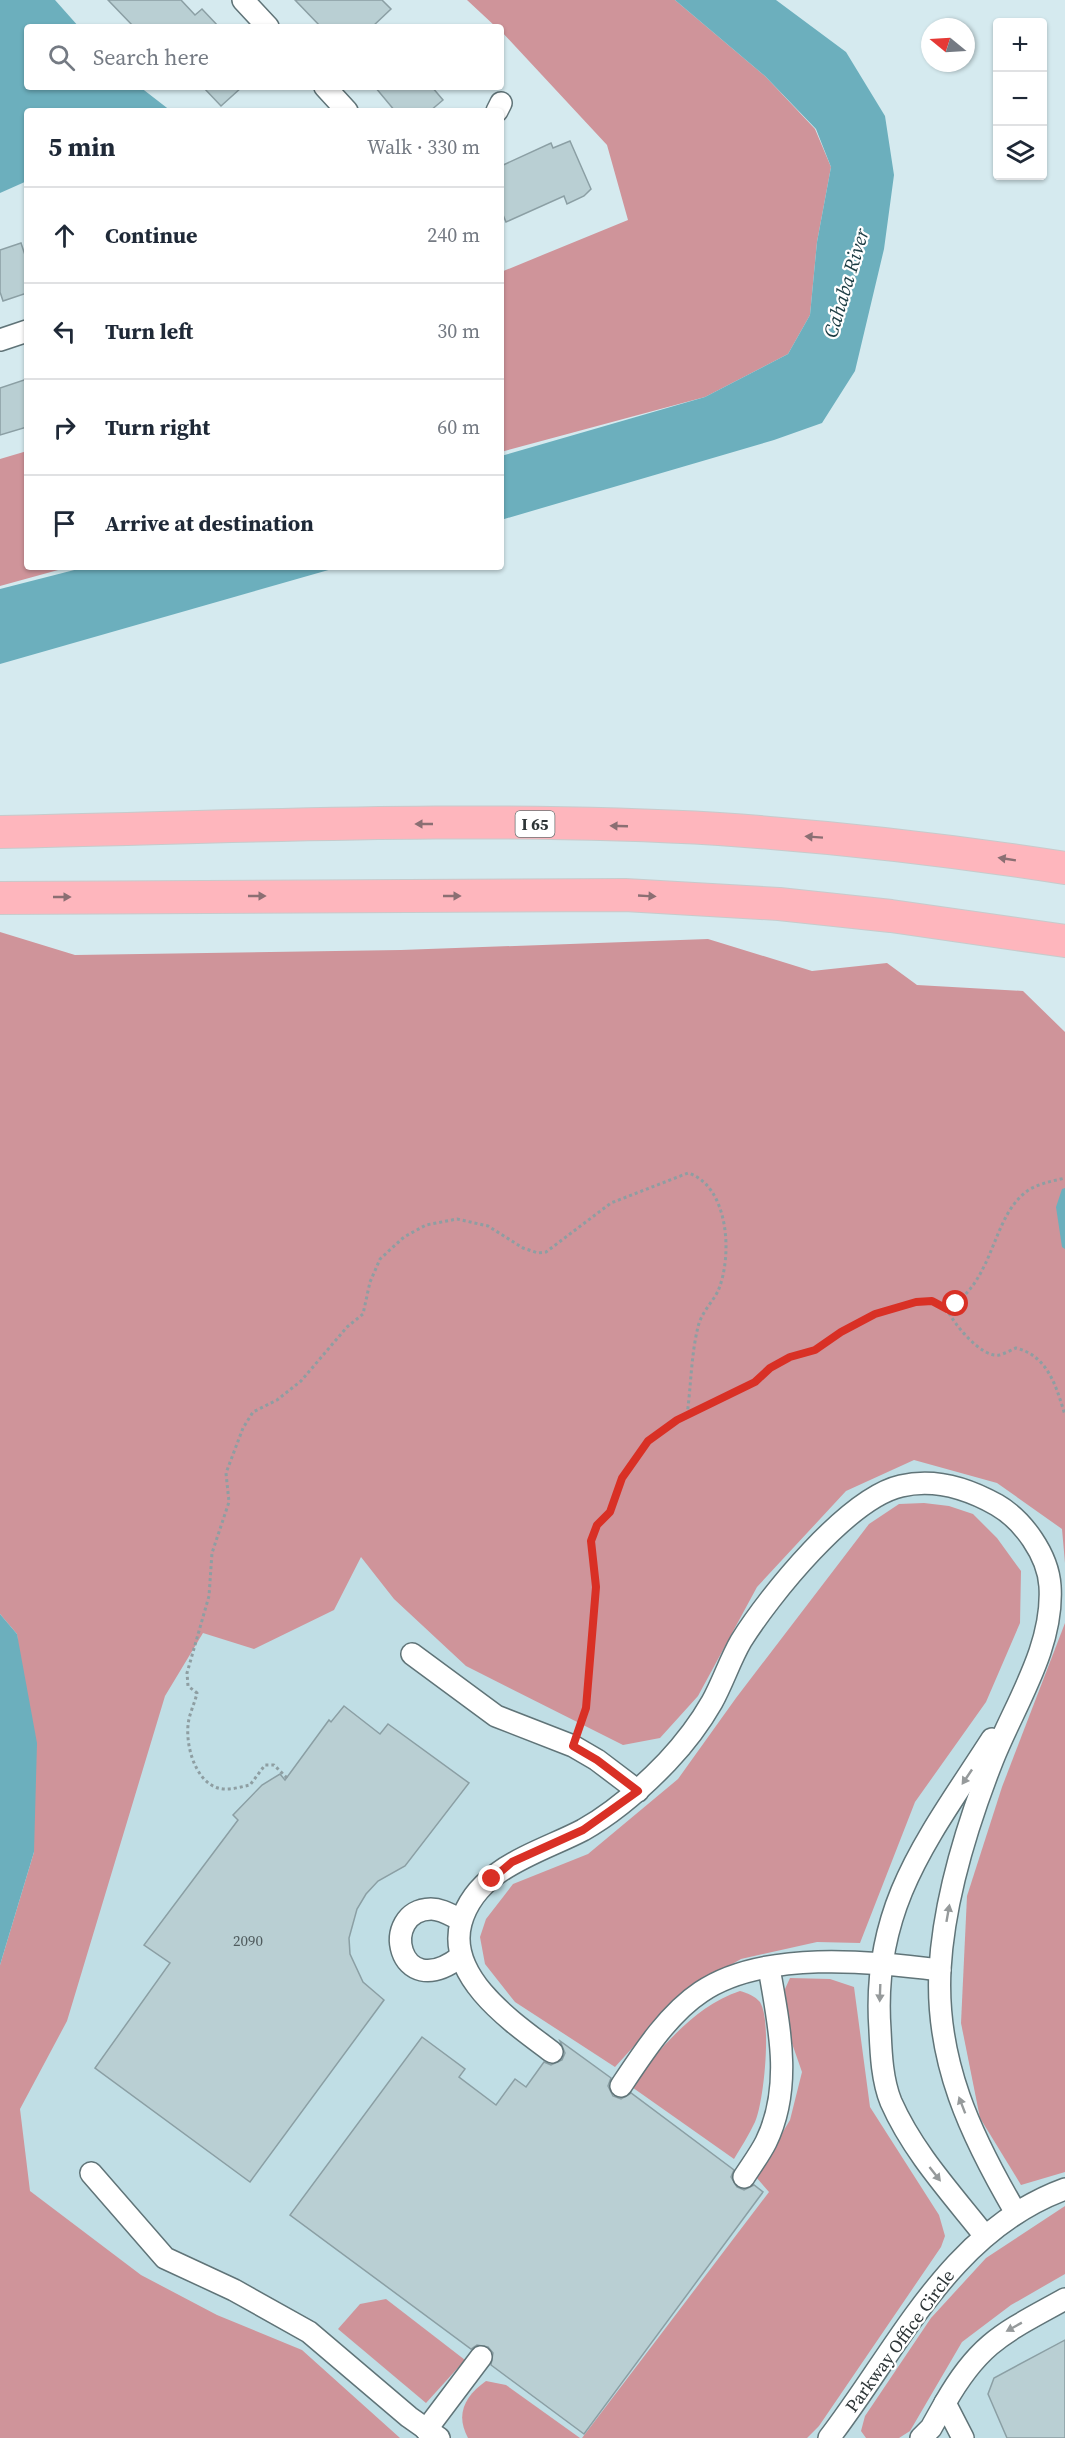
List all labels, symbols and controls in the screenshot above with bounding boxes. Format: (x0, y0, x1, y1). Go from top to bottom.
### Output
north arrow (921, 18, 975, 72)
map controls (993, 18, 1047, 180)
button: + (993, 18, 1047, 72)
search box (24, 24, 504, 90)
icon: search (45, 41, 78, 74)
text: Search here (93, 42, 209, 72)
button: − (993, 72, 1047, 126)
button: layers (993, 126, 1047, 180)
text: 5 min (48, 129, 115, 165)
text: Walk · 330 m (367, 133, 480, 161)
icon: ahead (48, 219, 81, 252)
text: Continue (105, 220, 198, 250)
text: 240 m (427, 221, 480, 249)
water label: Cahaba River (816, 224, 876, 341)
icon: left (48, 315, 81, 348)
text: Turn left (105, 316, 193, 346)
text: 30 m (437, 317, 480, 345)
icon: right (48, 411, 81, 444)
text: Turn right (105, 412, 210, 442)
text: 60 m (437, 413, 480, 441)
icon: arrive (48, 507, 81, 540)
text: Arrive at destination (105, 508, 314, 538)
road number: I 65 (516, 811, 554, 837)
one-way arrow (414, 819, 433, 829)
one-way arrow (609, 821, 628, 830)
one-way arrow (804, 832, 823, 841)
one-way arrow (998, 854, 1017, 863)
one-way arrow (442, 891, 461, 901)
one-way arrow (52, 892, 71, 902)
one-way arrow (247, 892, 266, 901)
one-way arrow (637, 892, 656, 901)
route start (942, 1290, 968, 1316)
one-way arrow (962, 1769, 973, 1785)
route end (478, 1865, 504, 1891)
one-way arrow (944, 1903, 953, 1922)
house number: 2090 (233, 1930, 263, 1951)
one-way arrow (875, 1983, 884, 2002)
one-way arrow (956, 2096, 966, 2114)
one-way arrow (929, 2166, 941, 2181)
street label: Parkway Office Circle (839, 2264, 960, 2417)
one-way arrow (1005, 2322, 1022, 2332)

